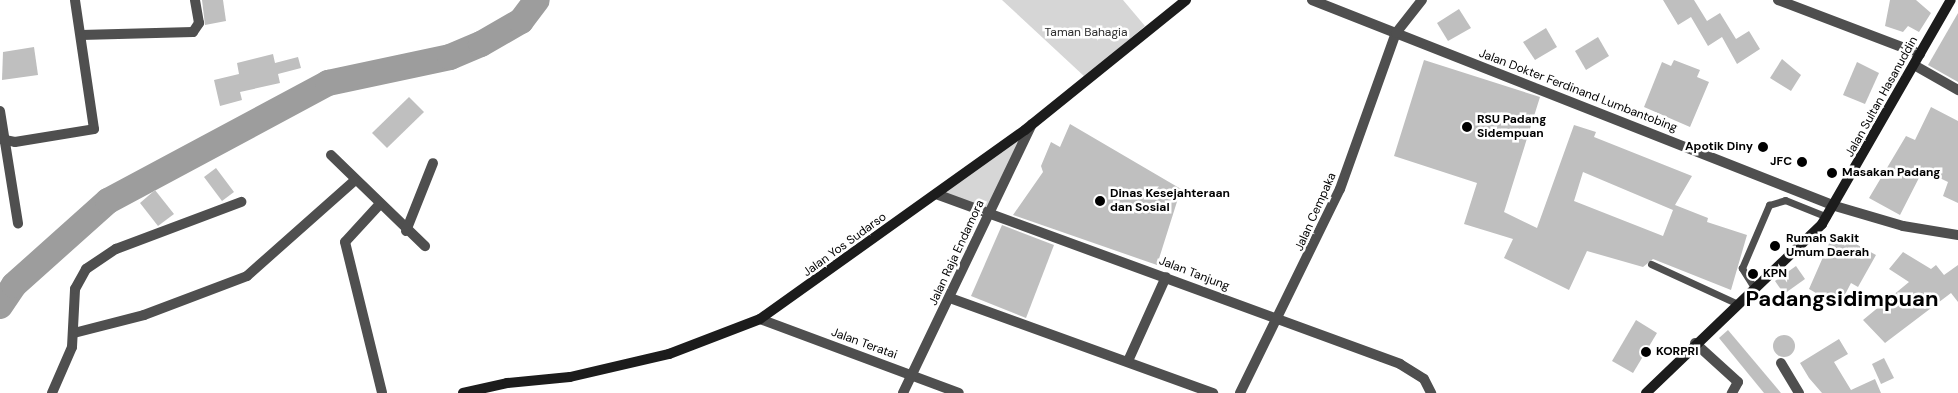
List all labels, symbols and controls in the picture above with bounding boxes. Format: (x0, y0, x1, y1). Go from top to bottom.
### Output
park label: Taman Bahagia (1045, 26, 1127, 40)
street label: Jalan Sultan Hasanuddin (1843, 34, 1921, 160)
street label: Jalan Dokter Ferdinand Lumbantobing (1477, 46, 1679, 136)
place label: RSU Padang Sidempuan (1477, 113, 1546, 141)
marker: RSU Padang Sidempuan (1461, 121, 1473, 133)
place label: Apotik Diny (1685, 140, 1753, 154)
marker: Apotik Diny (1757, 141, 1769, 153)
place label: JFC (1770, 155, 1792, 169)
marker: JFC (1796, 156, 1808, 168)
place label: Masakan Padang (1842, 166, 1940, 180)
marker: Masakan Padang (1826, 167, 1838, 179)
street label: Jalan Cempaka (1292, 170, 1340, 254)
place label: Dinas Kesejahteraan dan Sosial (1110, 187, 1230, 215)
marker: Dinas Kesejahteraan dan Sosial (1094, 195, 1106, 207)
street label: Jalan Raja Endamora (926, 198, 988, 308)
street label: Jalan Yos Sudarso (801, 210, 889, 280)
place label: Rumah Sakit Umum Daerah (1786, 232, 1869, 260)
marker: Rumah Sakit Umum Daerah (1768, 239, 1782, 253)
street label: Jalan Tanjung (1157, 254, 1231, 294)
place label: KPN (1763, 267, 1787, 281)
marker: KPN (1747, 268, 1759, 280)
district label: Padangsidimpuan (1746, 286, 1938, 312)
street label: Jalan Teratai (829, 325, 899, 363)
place label: KORPRI (1656, 345, 1698, 359)
marker: KORPRI (1640, 346, 1652, 358)

